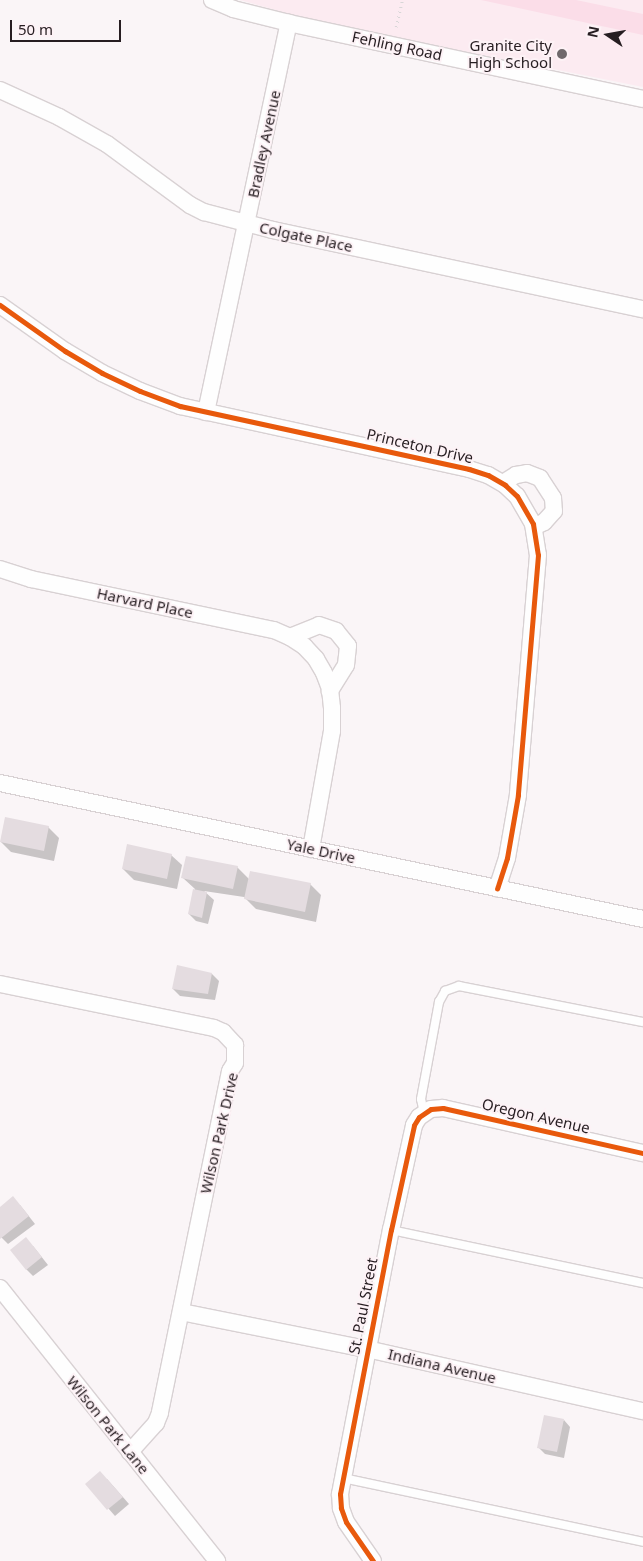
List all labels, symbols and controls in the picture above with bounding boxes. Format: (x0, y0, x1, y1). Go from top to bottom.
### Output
scale bar (12, 10, 124, 42)
north arrow (583, 10, 633, 60)
text: 50 m (18, 19, 53, 39)
text: N (582, 24, 603, 39)
street label: Fehling Road (350, 28, 444, 64)
place label: Granite City High School (468, 36, 552, 71)
marker: Granite City High School (556, 48, 568, 60)
street label: Bradley Avenue (244, 89, 284, 199)
street label: Colgate Place (258, 218, 354, 256)
street label: Princeton Drive (365, 425, 475, 467)
street label: Harvard Place (95, 584, 195, 622)
street label: Yale Drive (285, 835, 357, 867)
street label: Wilson Park Drive (196, 1071, 242, 1195)
street label: Oregon Avenue (480, 1095, 592, 1137)
street label: St. Paul Street (345, 1256, 381, 1356)
street label: Indiana Avenue (386, 1345, 498, 1387)
street label: Wilson Park Lane (63, 1372, 153, 1478)

